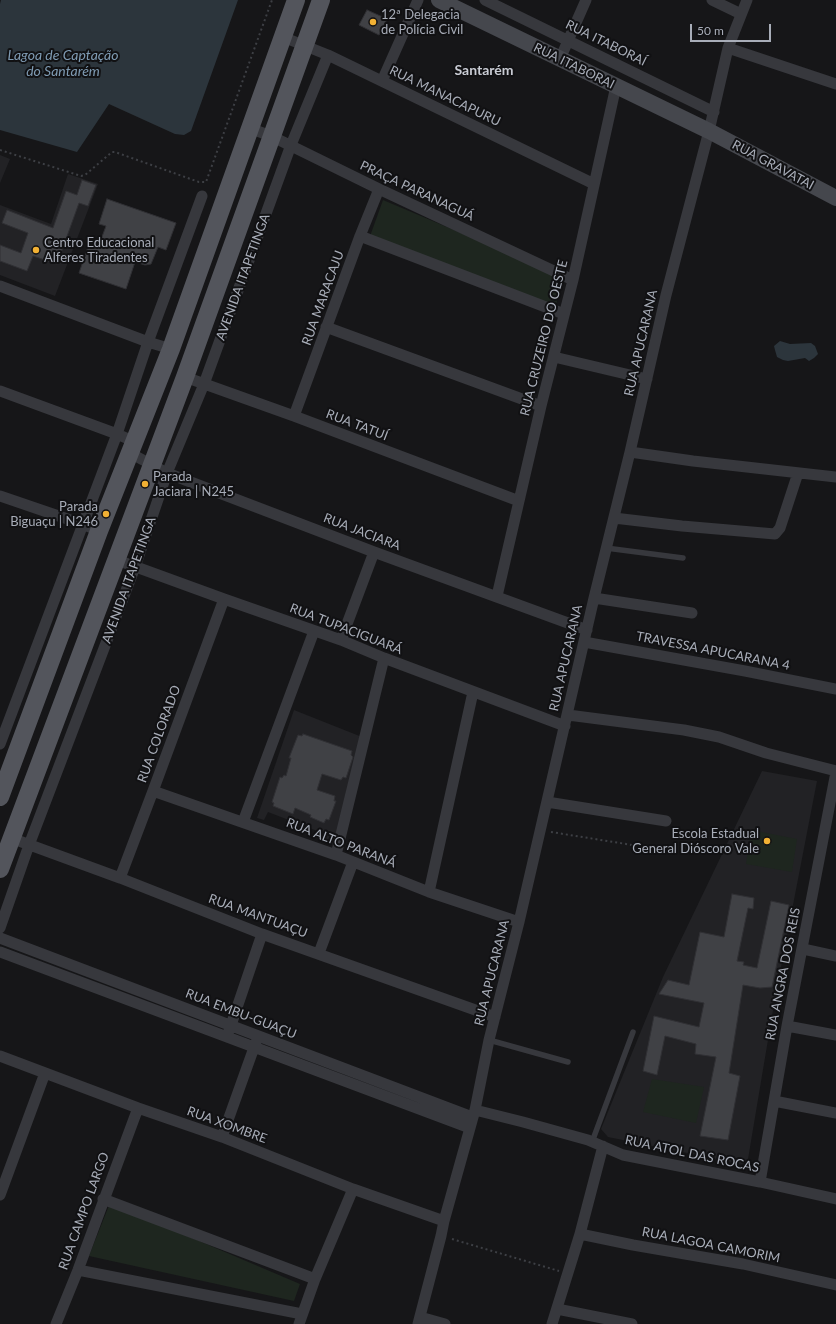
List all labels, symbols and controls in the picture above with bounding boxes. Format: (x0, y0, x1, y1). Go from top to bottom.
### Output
place label: 12ª Delegacia de Polícia Civil (381, 7, 463, 38)
scale bar (692, 16, 773, 42)
marker: 12ª Delegacia de Polícia Civil (368, 17, 378, 27)
street label: RUA ITABORAÍ (563, 17, 649, 69)
text: 50 m (697, 23, 724, 38)
street label: RUA ITABORAI (531, 40, 617, 92)
water label: Lagoa de Captação do Santarém (7, 47, 119, 80)
street label: RUA MANACAPURU (387, 62, 503, 130)
district label: Santarém (454, 62, 514, 78)
street label: RUA GRAVATAI (729, 137, 817, 193)
street label: PRAÇA PARANAGUÁ (357, 158, 477, 224)
street label: AVENIDA ITAPETINGA (213, 212, 273, 342)
place label: Centro Educacional Alferes Tiradentes (44, 235, 154, 266)
marker: Centro Educacional Alferes Tiradentes (31, 245, 41, 255)
street label: RUA MARACAJU (299, 248, 347, 348)
street label: RUA CRUZEIRO DO OESTE (517, 258, 571, 418)
street label: RUA APUCARANA (621, 288, 661, 398)
street label: RUA TATUÍ (324, 406, 390, 444)
place label: Parada Jaciara | N245 (153, 469, 234, 500)
marker: Parada Jaciara | N245 (140, 479, 150, 489)
place label: Parada Biguaçu | N246 (10, 499, 98, 530)
marker: Parada Biguaçu | N246 (101, 509, 111, 519)
street label: RUA JACIARA (321, 510, 403, 554)
street label: AVENIDA ITAPETINGA (99, 515, 159, 645)
street label: RUA TUPACIGUARÁ (287, 600, 405, 658)
street label: RUA APUCARANA (546, 603, 586, 713)
street label: TRAVESSA APUCARANA 4 (635, 628, 791, 674)
street label: RUA COLORADO (134, 683, 184, 785)
street label: RUA ALTO PARANÁ (284, 815, 398, 871)
place label: Escola Estadual General Dióscoro Vale (632, 826, 759, 857)
marker: Escola Estadual General Dióscoro Vale (762, 836, 772, 846)
street label: RUA MANTUAÇU (206, 891, 310, 941)
street label: RUA ANGRA DOS REIS (762, 906, 804, 1042)
street label: RUA APUCARANA (471, 918, 513, 1028)
street label: RUA EMBU-GUAÇU (183, 986, 299, 1042)
street label: RUA XOMBRE (185, 1103, 269, 1147)
street label: RUA ATOL DAS ROCAS (623, 1132, 761, 1176)
street label: RUA CAMPO LARGO (55, 1150, 113, 1272)
street label: RUA LAGOA CAMORIM (641, 1224, 781, 1266)

